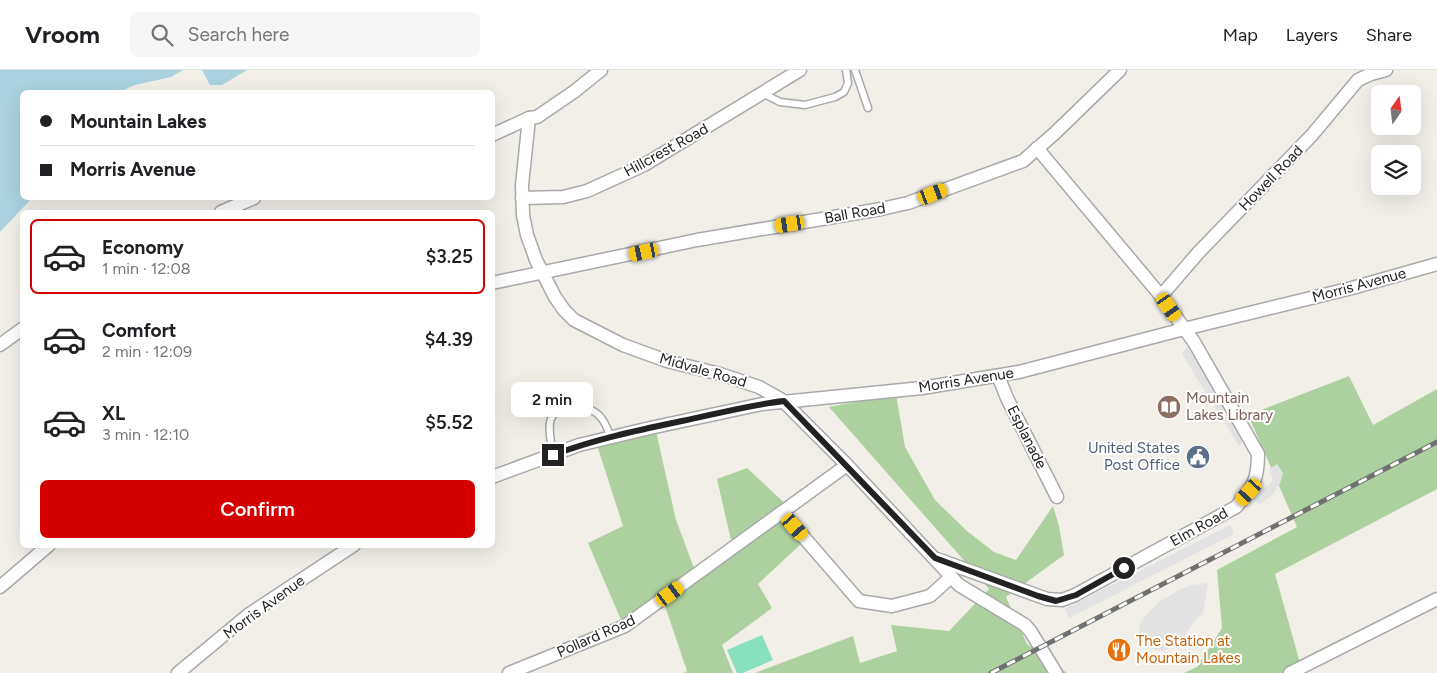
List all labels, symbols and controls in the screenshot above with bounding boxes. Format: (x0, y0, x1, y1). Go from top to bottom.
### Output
search box (130, 12, 480, 57)
text: Vroom (25, 20, 100, 49)
icon: search (148, 21, 176, 49)
text: Search here (188, 23, 289, 46)
text: Map (1223, 24, 1258, 46)
text: Layers (1286, 24, 1338, 46)
text: Share (1366, 24, 1412, 46)
north arrow (1371, 85, 1421, 135)
map controls (1371, 85, 1421, 195)
text: Mountain Lakes (70, 110, 206, 133)
street label: Hillcrest Road (621, 119, 711, 181)
street label: Howell Road (1235, 141, 1307, 215)
button: layers (1371, 145, 1421, 195)
text: Morris Avenue (70, 158, 196, 181)
car (916, 182, 949, 206)
street label: Ball Road (823, 199, 887, 227)
car (774, 214, 805, 234)
icon: car (42, 234, 87, 279)
text: Economy (102, 236, 184, 259)
car (627, 242, 660, 262)
text: $3.25 (426, 245, 473, 268)
text: 1 min · 12:08 (102, 259, 190, 278)
street label: Morris Avenue (1310, 264, 1408, 306)
car (1154, 290, 1183, 324)
icon: car (42, 317, 87, 362)
text: Comfort (102, 319, 177, 342)
text: $4.39 (425, 328, 473, 351)
text: 2 min · 12:09 (102, 342, 192, 361)
street label: Midvale Road (657, 349, 749, 391)
street label: Morris Avenue (917, 364, 1015, 396)
callout: 2 min (512, 382, 594, 418)
place label: Mountain Lakes Library (1186, 389, 1273, 424)
text: 2 min (532, 390, 572, 409)
library icon: Mountain Lakes Library (1156, 394, 1182, 420)
icon: car (42, 400, 87, 445)
text: XL (102, 402, 125, 425)
street label: Esplanade (1003, 402, 1051, 472)
text: $5.52 (425, 411, 473, 434)
text: 3 min · 12:10 (102, 425, 189, 444)
place label: United States Post Office (1088, 439, 1180, 474)
route end (542, 444, 564, 466)
public building icon: United States Post Office (1185, 444, 1211, 470)
car (1233, 476, 1264, 508)
button: Confirm (40, 480, 475, 538)
street label: Elm Road (1167, 504, 1231, 550)
car (779, 511, 810, 543)
route start (1113, 557, 1135, 579)
street label: Morris Avenue (220, 571, 308, 643)
car (653, 579, 686, 609)
street label: Pollard Road (554, 611, 638, 661)
place label: The Station at Mountain Lakes (1136, 632, 1241, 667)
restaurant icon: The Station at Mountain Lakes (1106, 637, 1132, 663)

